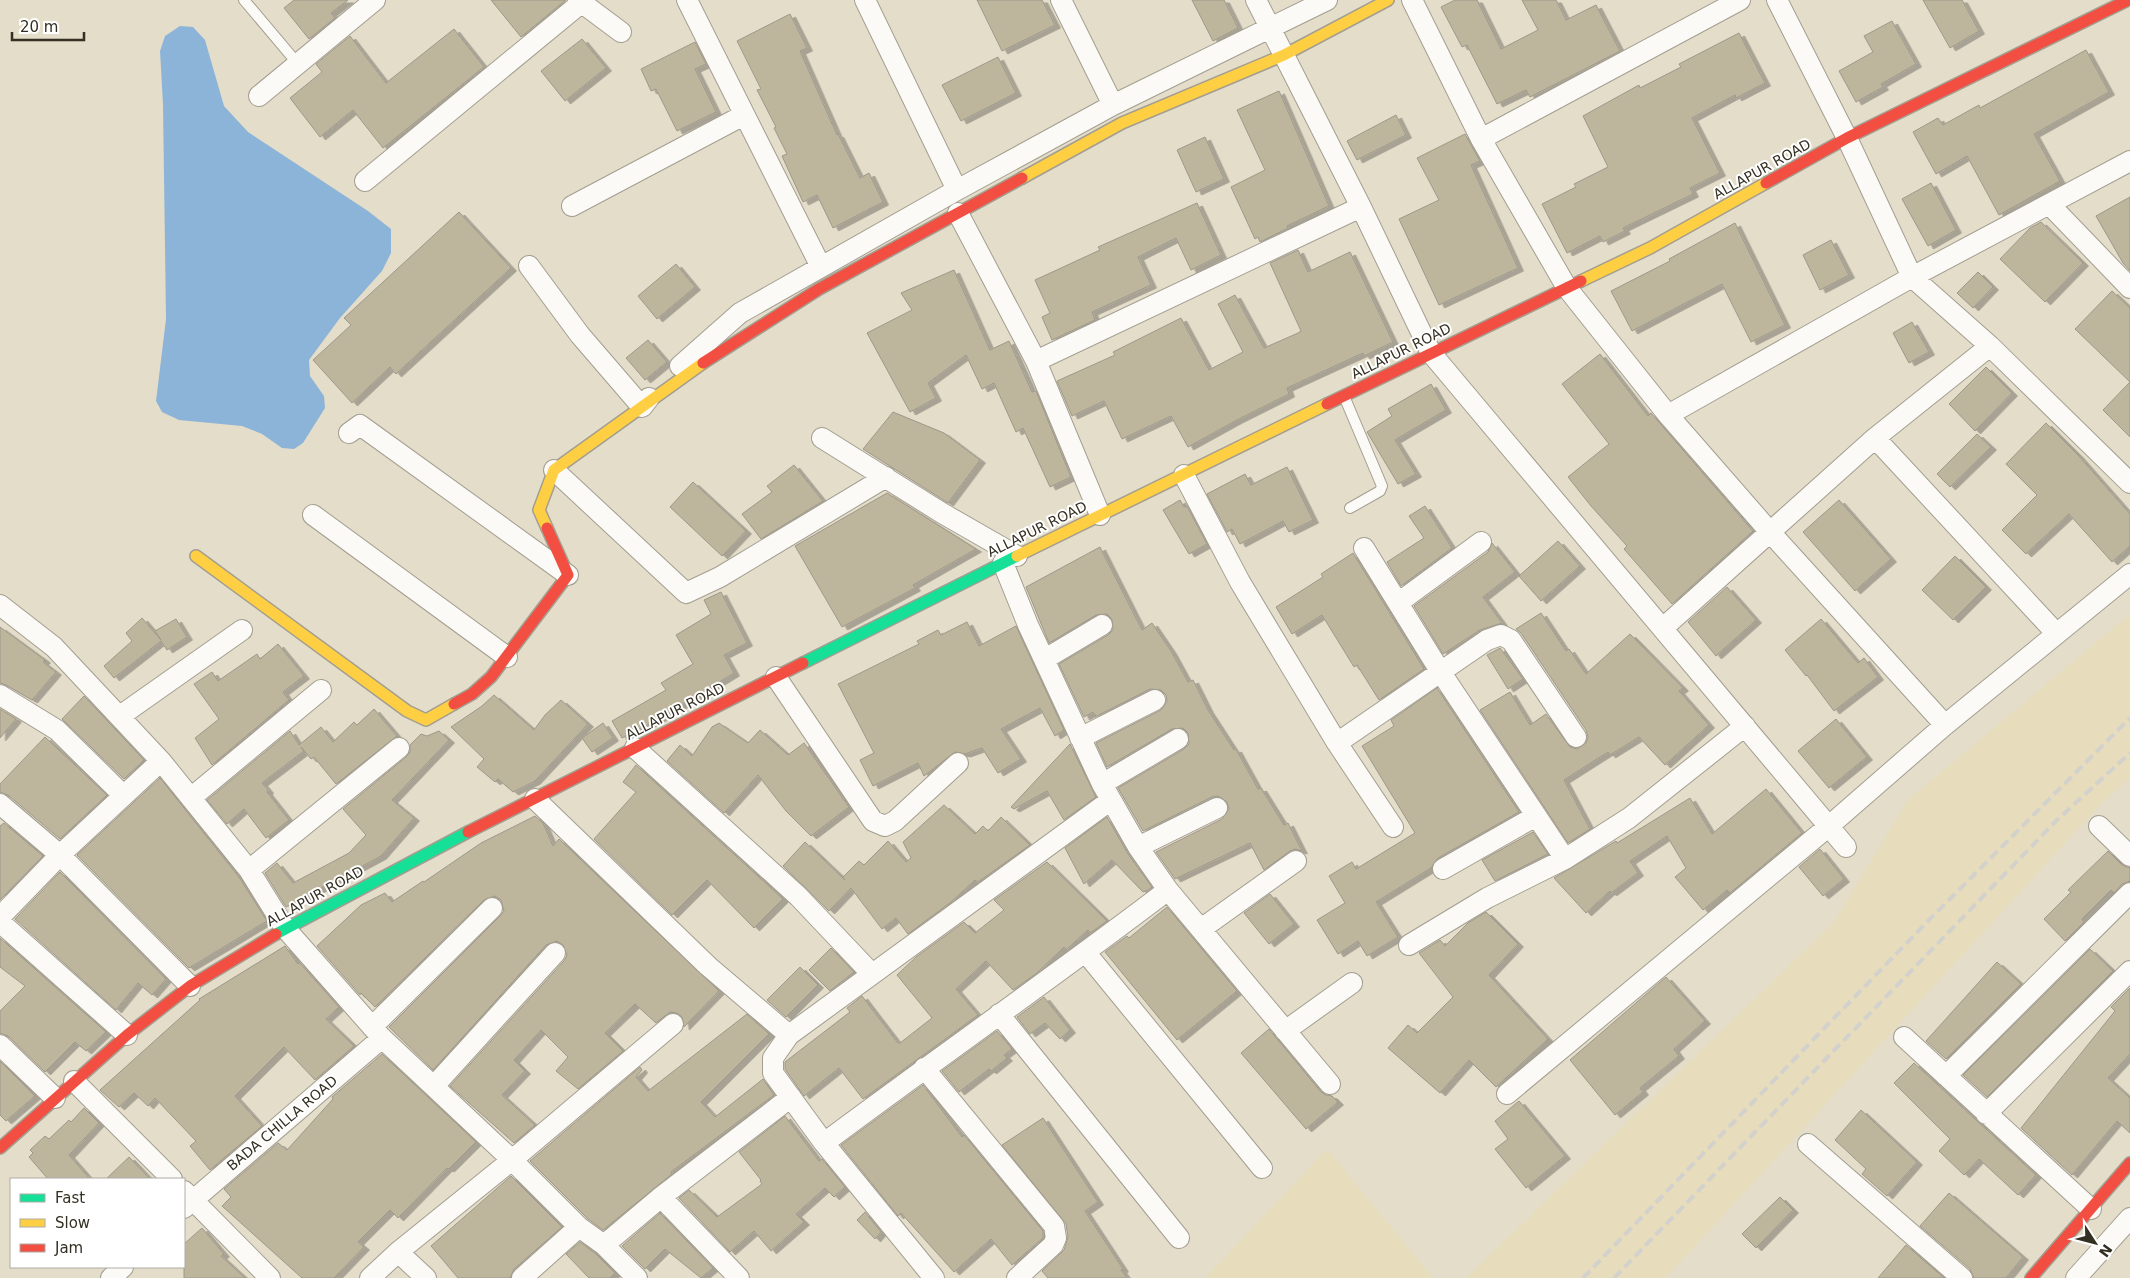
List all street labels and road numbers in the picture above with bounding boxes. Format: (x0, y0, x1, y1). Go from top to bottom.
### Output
street label: ALLAPUR ROAD (1711, 136, 1813, 202)
street label: ALLAPUR ROAD (1349, 320, 1453, 382)
street label: ALLAPUR ROAD (985, 498, 1089, 560)
street label: ALLAPUR ROAD (623, 679, 727, 743)
street label: ALLAPUR ROAD (264, 863, 366, 929)
street label: BADA CHILLA ROAD (224, 1072, 340, 1174)

